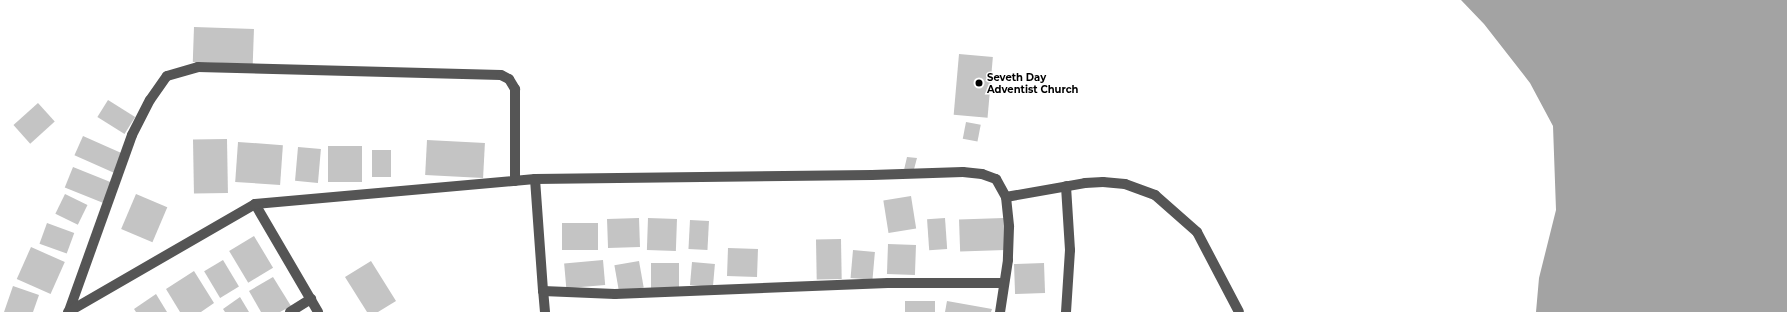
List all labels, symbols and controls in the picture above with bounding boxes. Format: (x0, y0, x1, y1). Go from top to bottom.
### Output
place label: Seveth Day Adventist Church (987, 71, 1078, 94)
marker: Seveth Day Adventist Church (974, 78, 984, 88)

